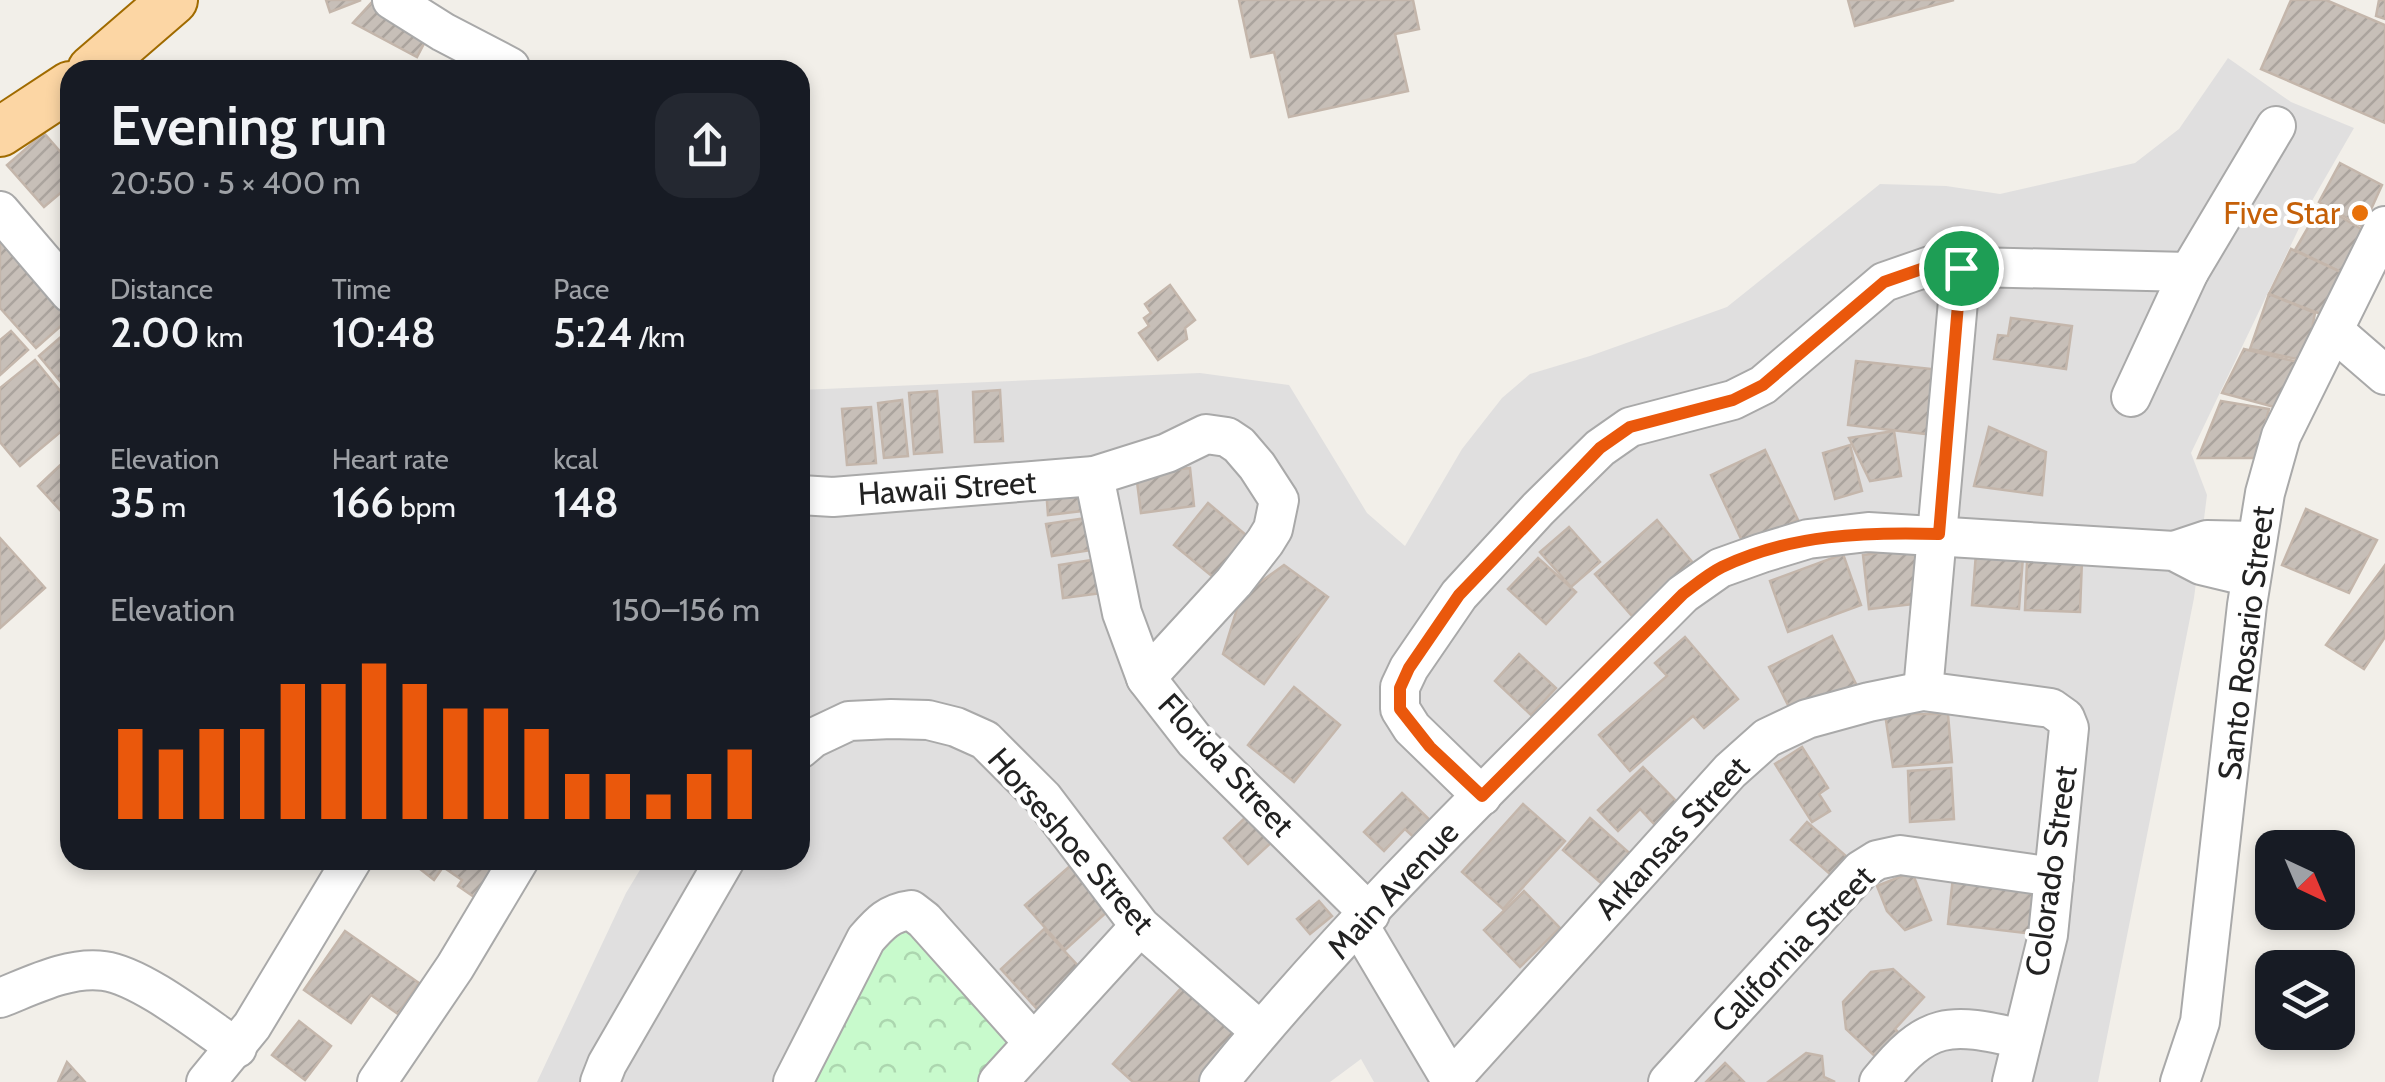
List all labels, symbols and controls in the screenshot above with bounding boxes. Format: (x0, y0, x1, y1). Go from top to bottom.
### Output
text: Evening run (110, 92, 387, 159)
button: share (655, 93, 760, 198)
text: 20:50 · 5 × 400 m (110, 163, 361, 202)
place label: Five Star (2223, 193, 2341, 232)
marker: Five Star (2349, 202, 2371, 224)
pin (1919, 226, 2004, 311)
icon: arrive (1934, 241, 1989, 296)
text: Distance (110, 272, 213, 306)
text: Time (332, 272, 391, 306)
text: Pace (553, 272, 609, 306)
text: 2.00 (110, 306, 200, 358)
text: 10:48 (332, 306, 436, 358)
text: 5:24 (553, 306, 633, 358)
text: km (200, 320, 243, 354)
text: /km (633, 320, 685, 354)
text: Elevation (110, 442, 219, 476)
text: Heart rate (332, 442, 449, 476)
text: kcal (553, 442, 598, 476)
street label: Hawaii Street (856, 462, 1038, 513)
text: 35 (110, 476, 155, 528)
text: 166 (332, 476, 394, 528)
text: 148 (553, 476, 619, 528)
text: m (155, 490, 186, 524)
text: bpm (394, 490, 456, 524)
street label: Santo Rosario Street (2209, 503, 2282, 782)
text: Elevation (110, 590, 235, 629)
text: 150–156 m (612, 590, 760, 629)
street label: Florida Street (1150, 685, 1303, 844)
street label: Horseshoe Street (980, 740, 1163, 942)
street label: Arkansas Street (1586, 748, 1757, 927)
street label: Colorado Street (2016, 763, 2085, 979)
street label: Main Avenue (1319, 813, 1466, 967)
north arrow (2255, 830, 2355, 930)
map controls (2255, 830, 2355, 1050)
street label: California Street (1703, 857, 1882, 1040)
button: layers (2255, 950, 2355, 1050)

